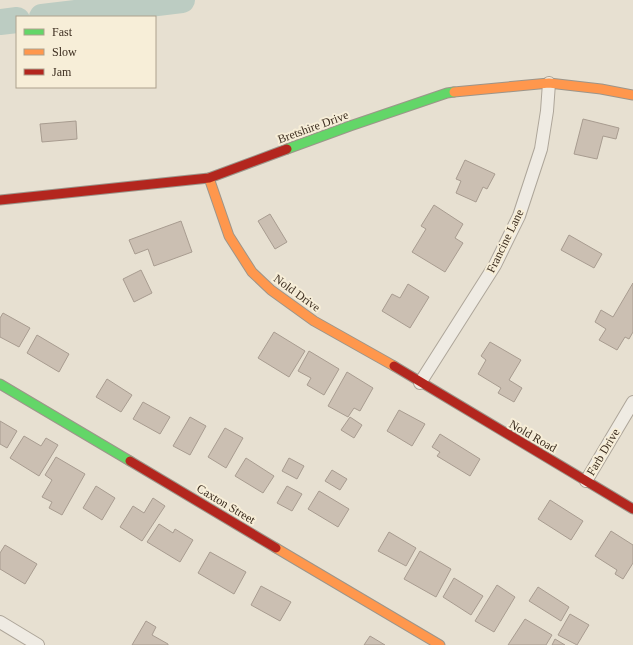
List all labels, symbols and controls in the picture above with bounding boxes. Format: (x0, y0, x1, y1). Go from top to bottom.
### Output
legend (16, 16, 156, 88)
text: Fast (52, 25, 73, 39)
text: Slow (52, 45, 77, 59)
text: Jam (52, 65, 72, 79)
street label: Bretshire Drive (276, 108, 350, 146)
street label: Francine Lane (484, 207, 526, 275)
street label: Nold Drive (271, 271, 323, 315)
street label: Nold Road (507, 417, 559, 455)
street label: Farb Drive (584, 426, 622, 478)
street label: Caxton Street (194, 481, 258, 527)

